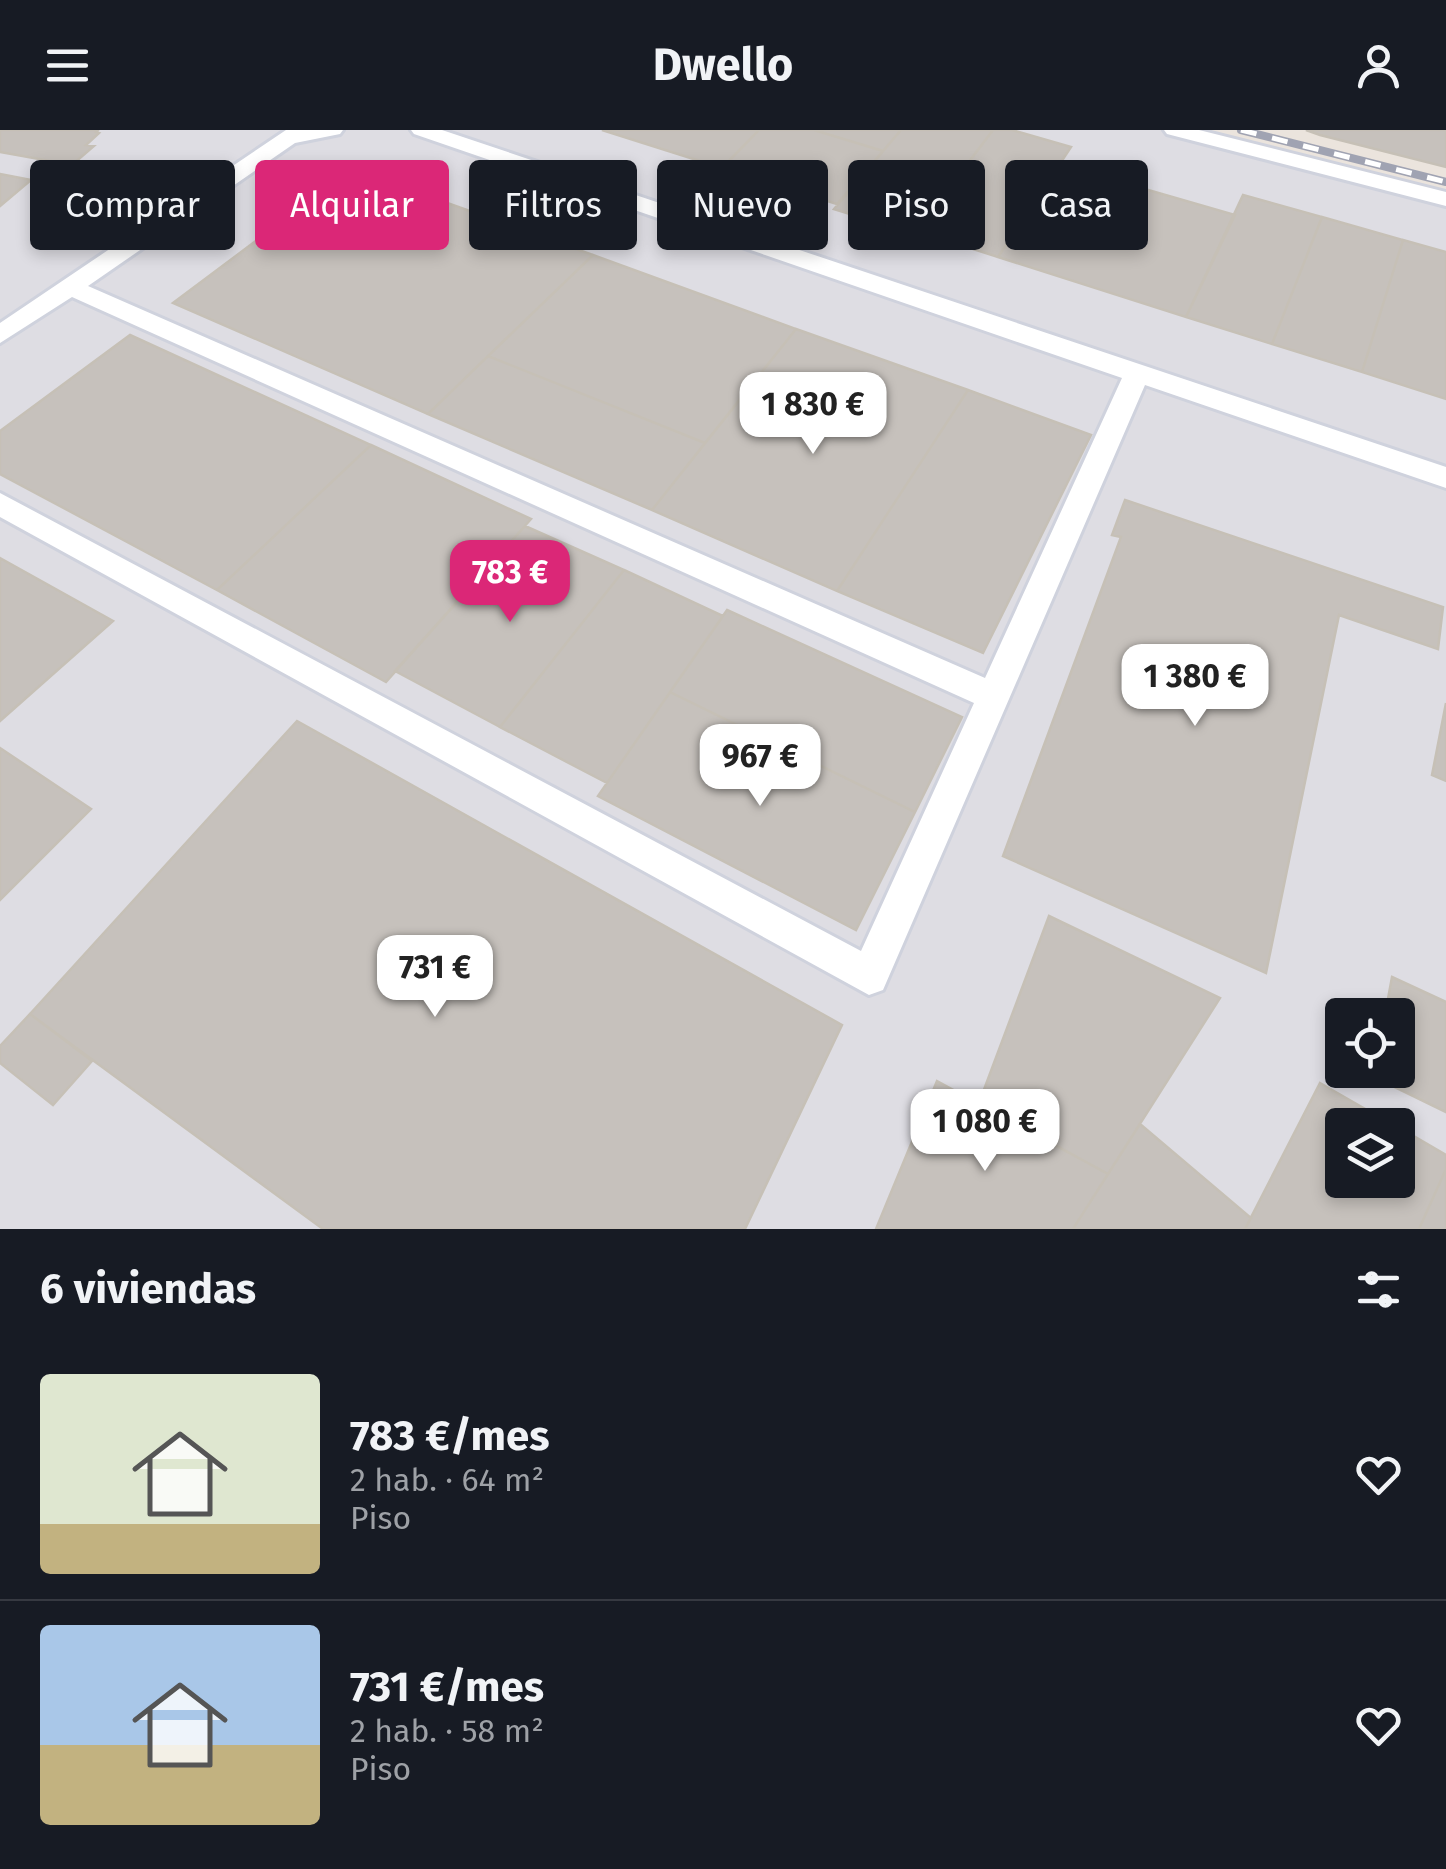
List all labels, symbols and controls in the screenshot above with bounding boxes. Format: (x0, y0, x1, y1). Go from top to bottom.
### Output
icon: menu (40, 38, 95, 93)
text: Dwello (653, 38, 793, 92)
icon: person (1351, 38, 1406, 93)
chip: Comprar (30, 160, 235, 250)
chip: Alquilar (255, 160, 449, 250)
chip: Filtros (469, 160, 637, 250)
chip: Nuevo (657, 160, 828, 250)
chip: Piso (848, 160, 985, 250)
chip: Casa (1005, 160, 1148, 250)
pin: 1 830 € (721, 372, 905, 457)
text: 1 830 € (762, 385, 864, 423)
pin: 783 € (440, 540, 580, 625)
text: 783 € (472, 553, 548, 591)
pin: 1 380 € (1103, 644, 1287, 729)
text: 1 380 € (1144, 657, 1246, 695)
pin: 967 € (690, 724, 830, 809)
text: 967 € (722, 737, 798, 775)
pin: 731 € (365, 935, 505, 1020)
text: 731 € (399, 948, 471, 986)
map controls (1325, 998, 1415, 1198)
button: locate (1325, 998, 1415, 1088)
pin: 1 080 € (893, 1089, 1077, 1174)
text: 1 080 € (933, 1102, 1037, 1140)
button: layers (1325, 1108, 1415, 1198)
icon: filters (1351, 1262, 1406, 1317)
text: 6 viviendas (40, 1264, 256, 1314)
text: 783 €/mes (350, 1411, 550, 1461)
icon: home (120, 1414, 240, 1534)
icon: heart (1351, 1447, 1406, 1502)
text: 2 hab. · 64 m² (350, 1461, 544, 1499)
text: Piso (350, 1499, 411, 1537)
text: 731 €/mes (350, 1662, 544, 1712)
icon: home (120, 1665, 240, 1785)
icon: heart (1351, 1698, 1406, 1753)
text: 2 hab. · 58 m² (350, 1712, 544, 1750)
text: Piso (350, 1750, 411, 1788)

